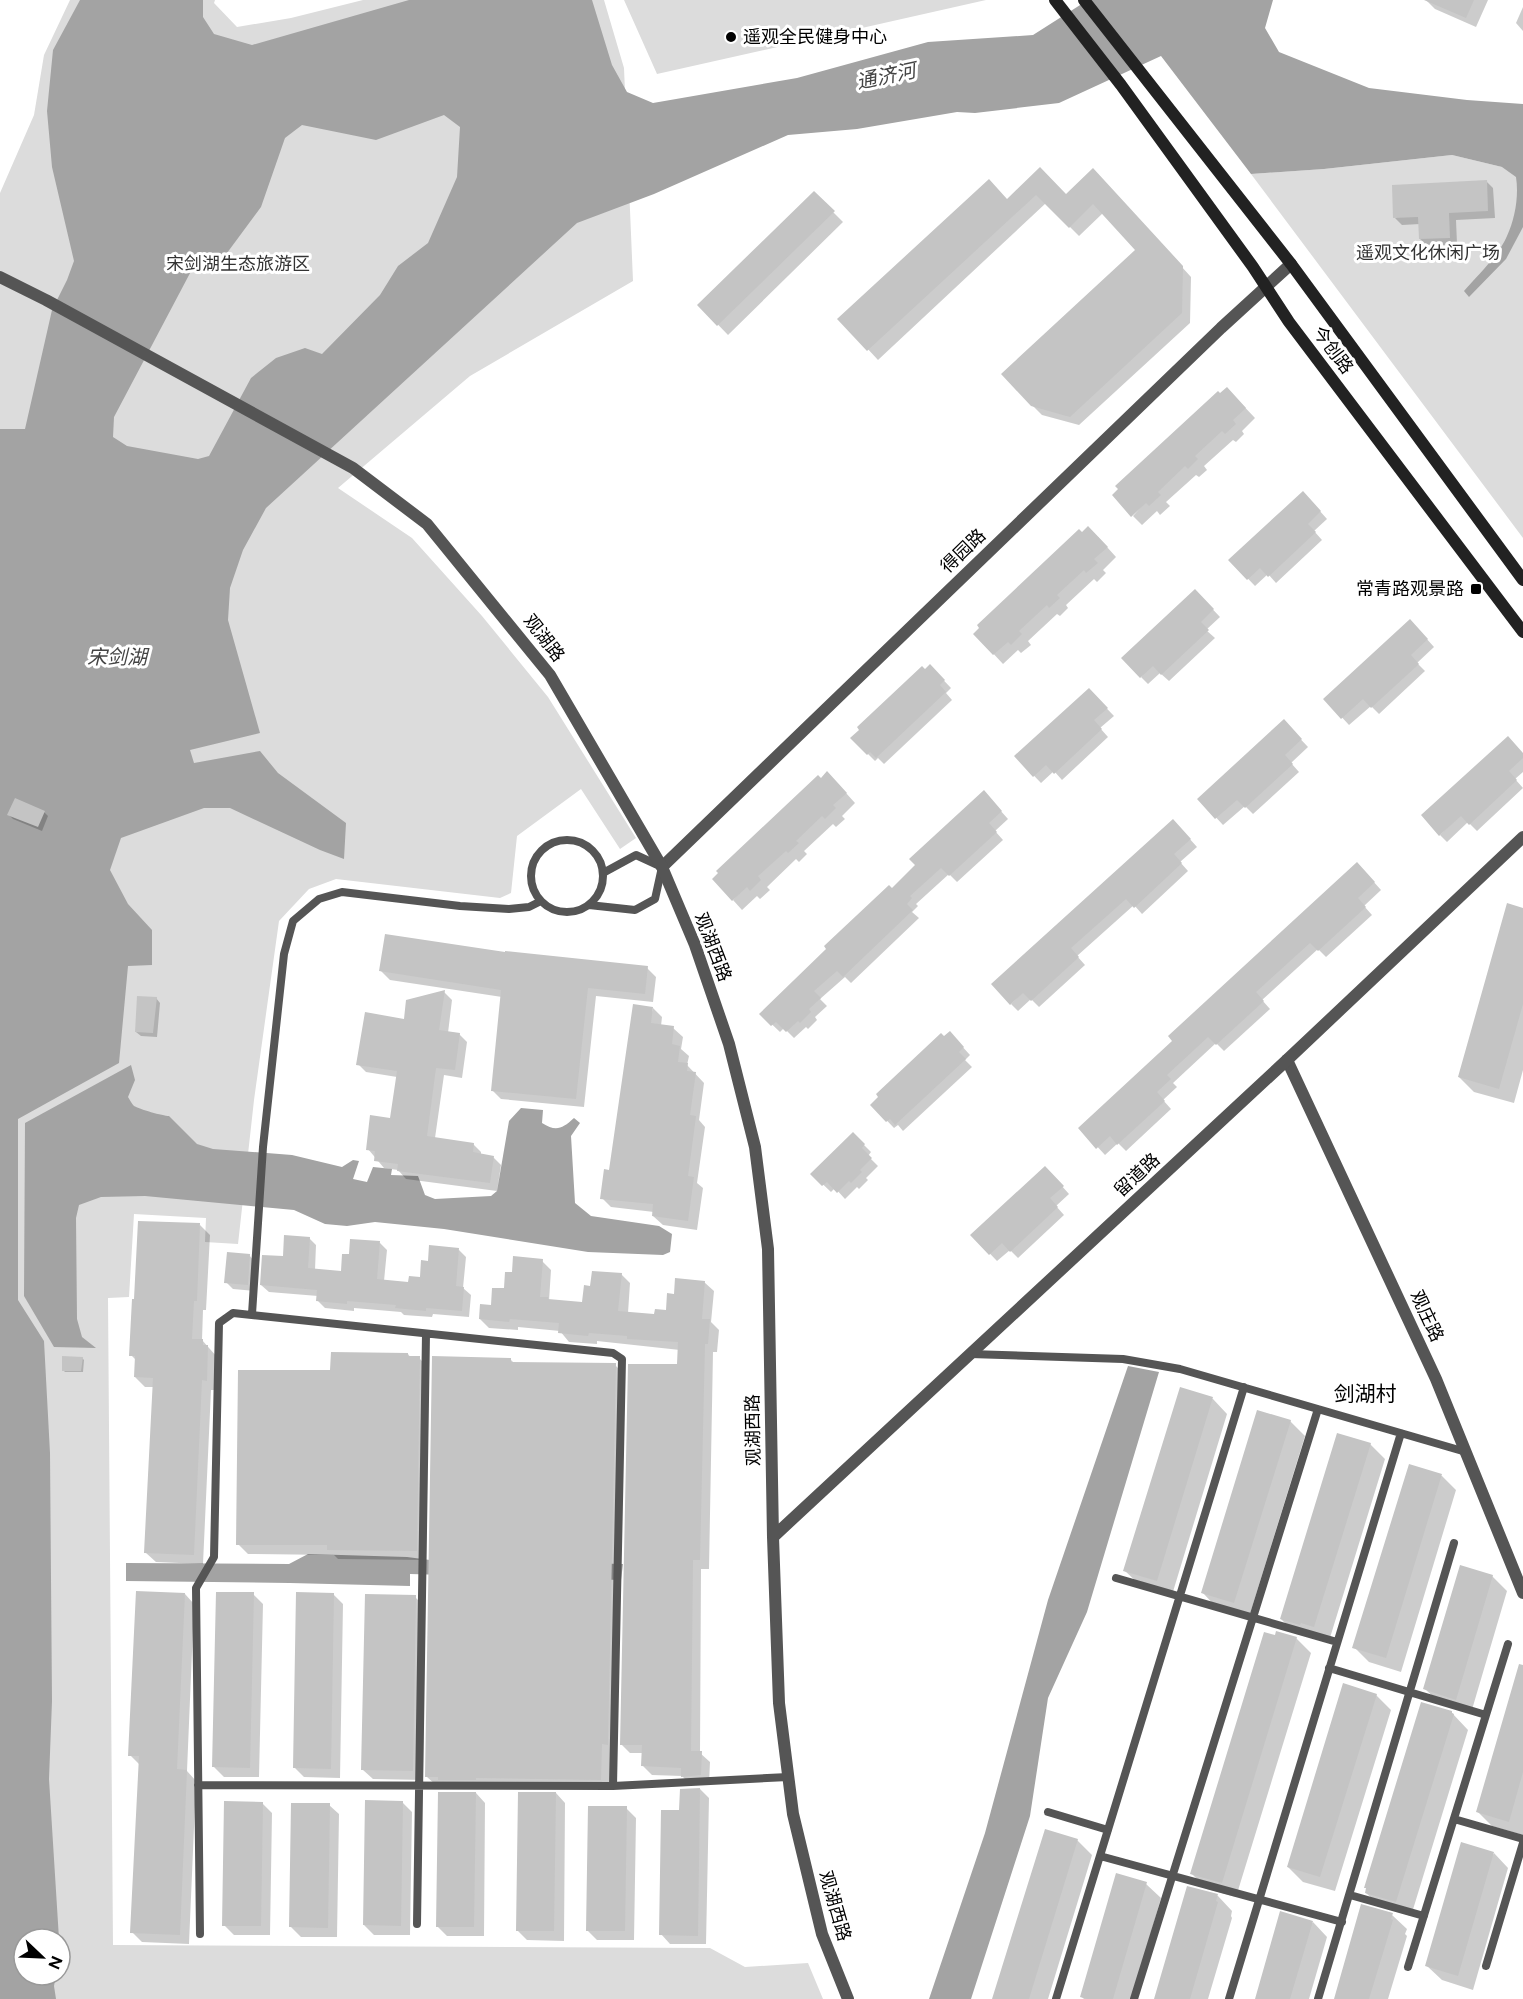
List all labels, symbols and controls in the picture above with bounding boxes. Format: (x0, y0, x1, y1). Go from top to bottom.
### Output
place label: 遥观全民健身中心 (743, 26, 887, 48)
marker: 遥观全民健身中心 (724, 30, 738, 44)
water label: 通济河 (854, 57, 922, 94)
park label: 遥观文化休闲广场 (1356, 242, 1500, 264)
park label: 宋剑湖生态旅游区 (166, 253, 310, 275)
street label: 今创路 (1308, 322, 1358, 378)
street label: 得园路 (936, 524, 990, 578)
place label: 常青路观景路 (1356, 578, 1464, 600)
marker: 常青路观景路 (1469, 582, 1483, 596)
street label: 观湖路 (519, 610, 569, 666)
water label: 宋剑湖 (87, 645, 150, 669)
street label: 观湖西路 (690, 909, 736, 985)
street label: 留道路 (1110, 1149, 1164, 1201)
street label: 观庄路 (1406, 1287, 1448, 1345)
district label: 剑湖村 (1334, 1381, 1397, 1406)
street label: 观湖西路 (741, 1394, 765, 1466)
street label: 观湖西路 (815, 1868, 855, 1944)
north arrow (12, 1927, 72, 1987)
text: N (44, 1953, 67, 1972)

